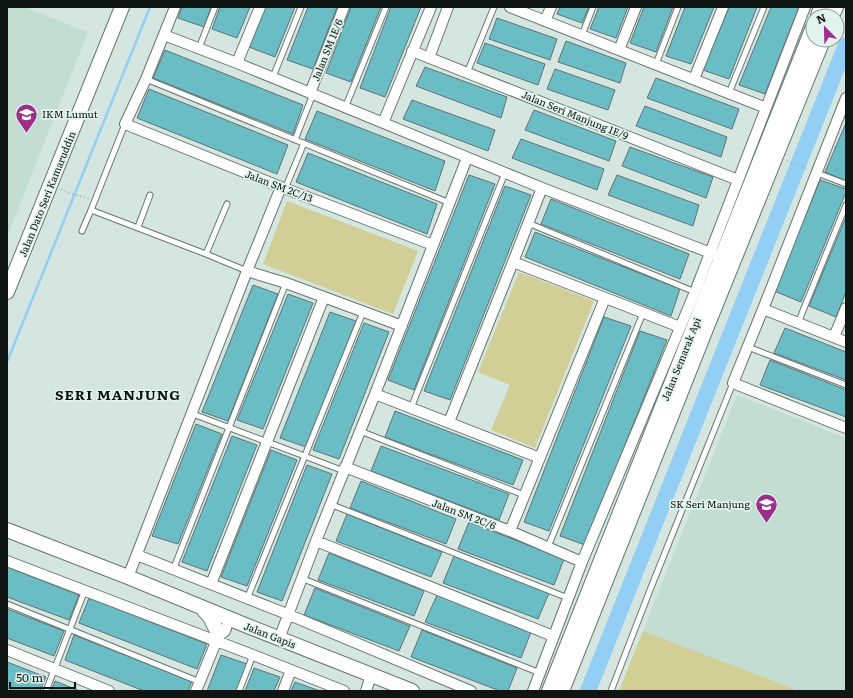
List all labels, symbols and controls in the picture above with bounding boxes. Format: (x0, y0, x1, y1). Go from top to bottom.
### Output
north arrow (805, 8, 845, 48)
text: N (813, 9, 828, 27)
street label: Jalan SM 1E/6 (307, 16, 346, 83)
street label: Jalan Seri Manjung 1E/9 (520, 86, 631, 143)
school or university icon: IKM Lumut (14, 101, 40, 134)
place label: IKM Lumut (42, 106, 98, 121)
street label: Jalan Dato Seri Kamaruddin (14, 128, 79, 259)
street label: Jalan SM 2C/13 (243, 166, 315, 205)
street label: Jalan Semarak Api (657, 314, 704, 403)
district label: SERI MANJUNG (55, 384, 181, 404)
school or university icon: SK Seri Manjung (753, 491, 779, 524)
street label: Jalan SM 2C/6 (430, 494, 499, 533)
place label: SK Seri Manjung (670, 496, 750, 511)
street label: Jalan Gapis (242, 618, 299, 651)
scale bar (10, 664, 75, 690)
text: 50 m (16, 668, 43, 686)

